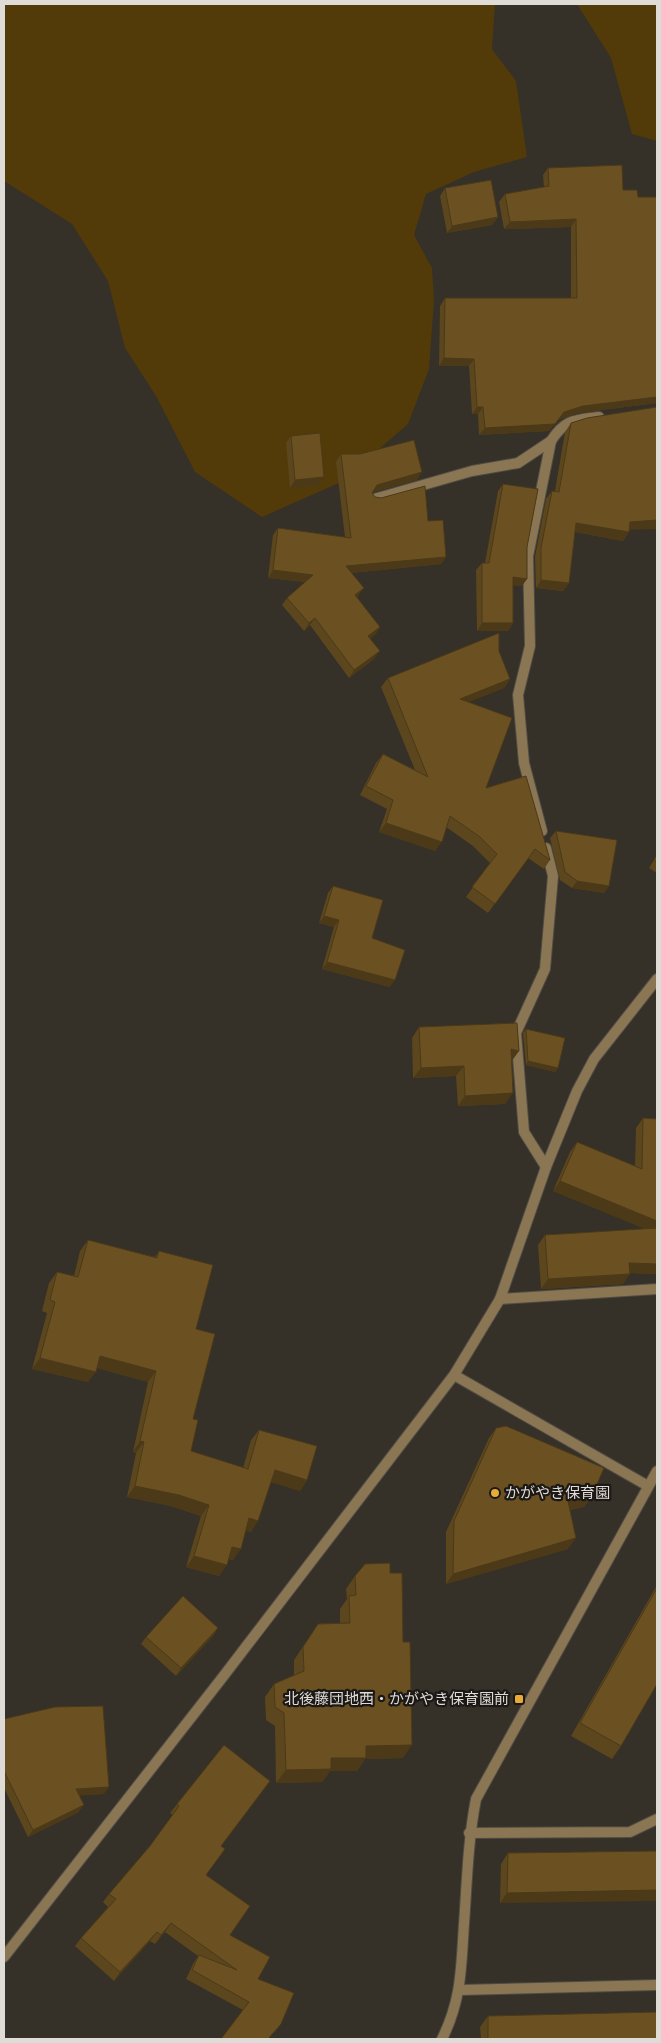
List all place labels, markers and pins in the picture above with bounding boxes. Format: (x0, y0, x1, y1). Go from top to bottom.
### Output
place label: かがやき保育園 (505, 1484, 610, 1502)
marker: かがやき保育園 (489, 1487, 501, 1499)
place label: 北後藤団地西・かがやき保育園前 (284, 1690, 509, 1708)
marker: 北後藤団地西・かがやき保育園前 (513, 1693, 525, 1705)

